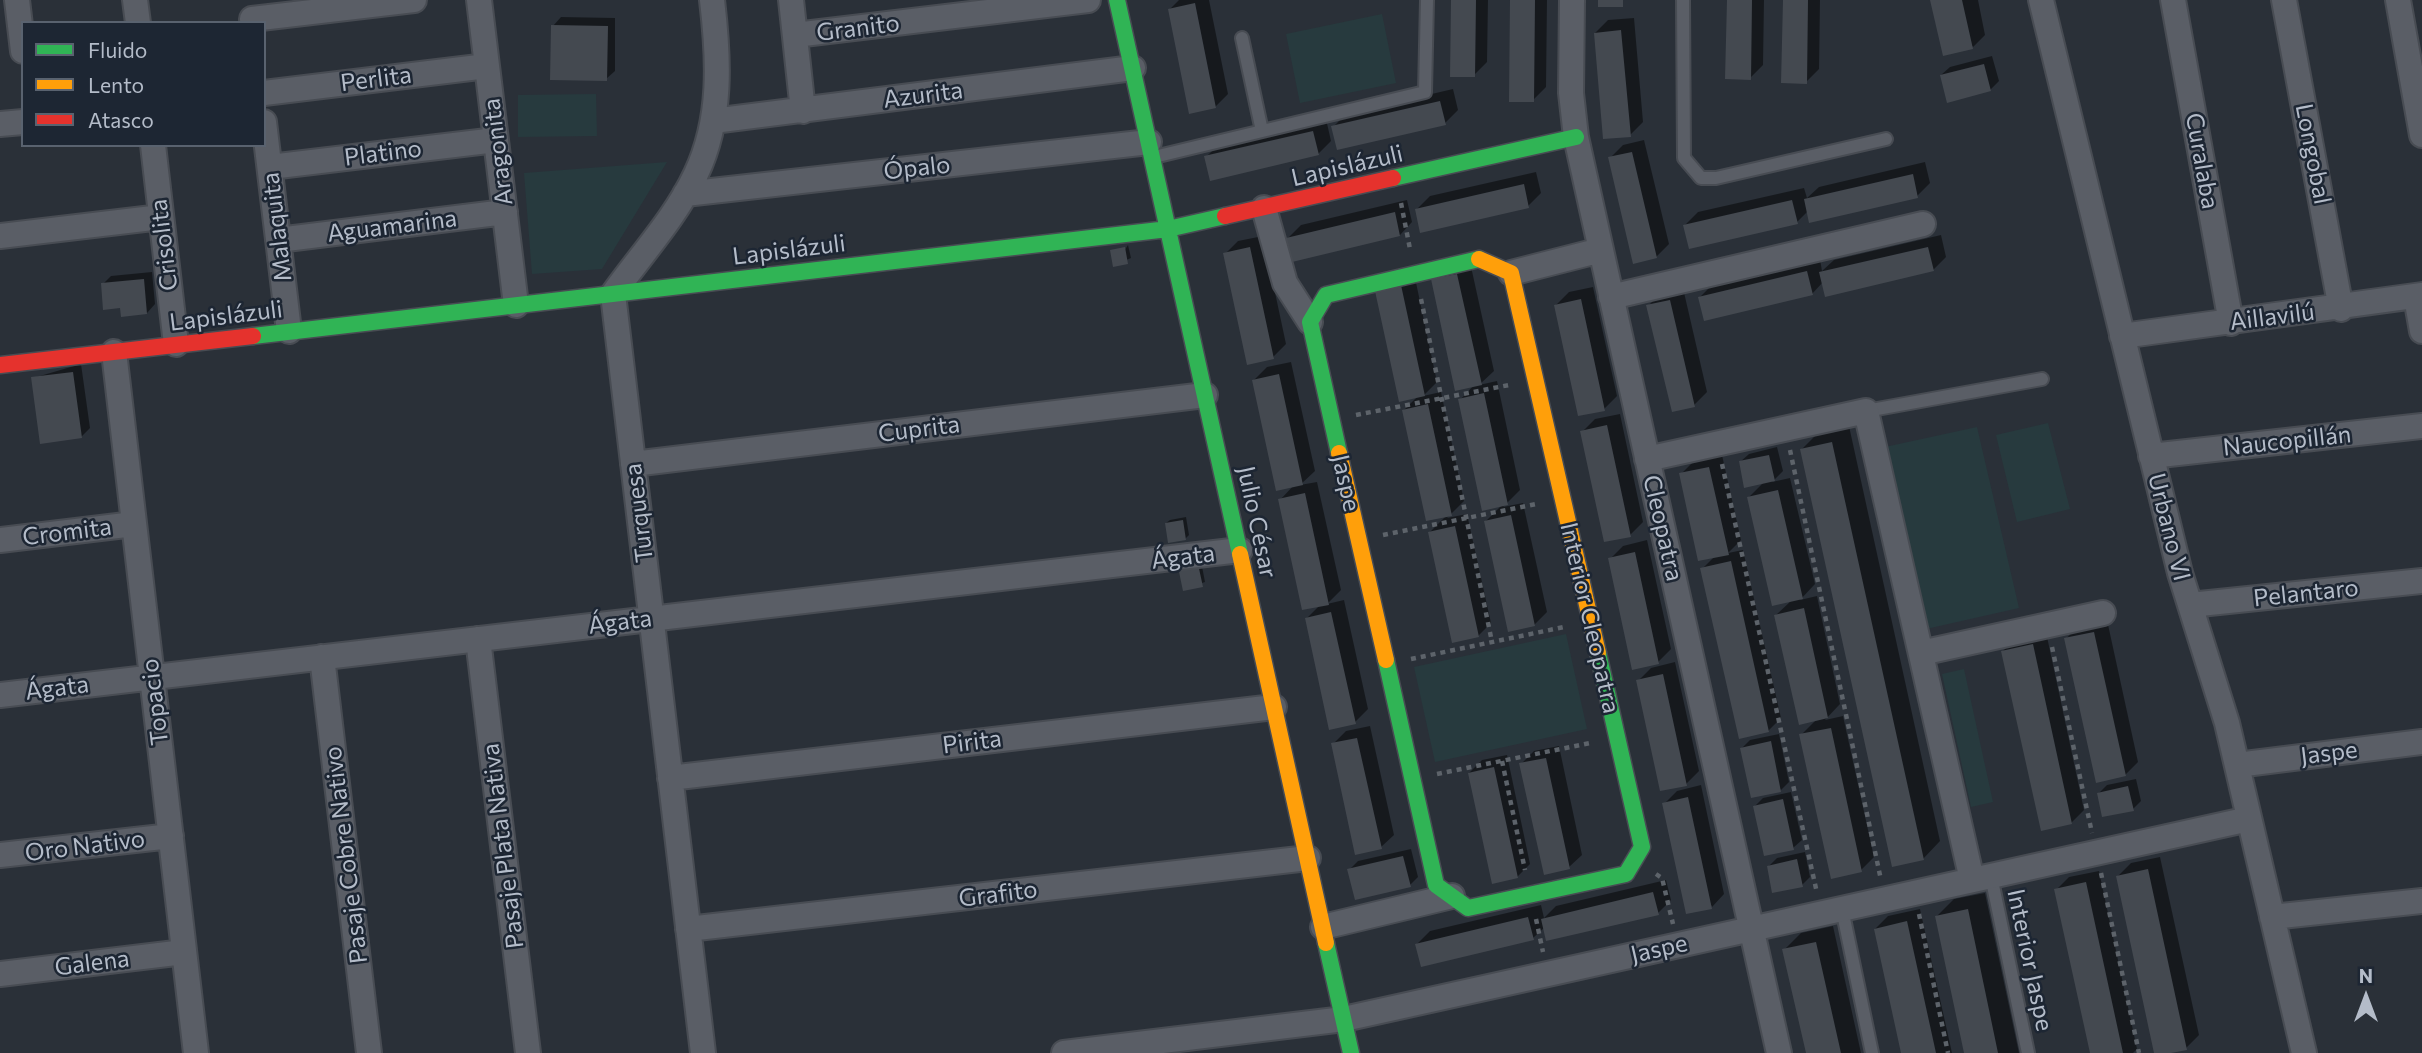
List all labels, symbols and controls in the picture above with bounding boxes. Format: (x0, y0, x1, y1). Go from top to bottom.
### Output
street label: Granito (815, 9, 901, 47)
legend (21, 21, 266, 147)
text: Fluido (88, 37, 147, 62)
street label: Perlita (339, 60, 413, 98)
text: Lento (88, 72, 144, 97)
street label: Azurita (882, 76, 964, 114)
street label: Aragonita (477, 97, 519, 207)
street label: Longobal (2289, 101, 2337, 207)
text: Atasco (88, 107, 154, 132)
street label: Curalaba (2179, 111, 2225, 211)
street label: Platino (343, 134, 423, 172)
street label: Lapislázuli (1288, 139, 1406, 193)
street label: Ópalo (882, 150, 952, 186)
street label: Malaquita (256, 171, 298, 283)
street label: Crisolita (144, 198, 184, 292)
street label: Aguamarina (325, 204, 459, 248)
street label: Lapislázuli (731, 229, 847, 271)
street label: Lapislázuli (168, 295, 284, 337)
street label: Aillavilú (2228, 298, 2316, 336)
street label: Cuprita (876, 410, 962, 448)
street label: Naucopillán (2221, 420, 2353, 462)
street label: Jaspe (1326, 452, 1366, 514)
street label: Turquesa (619, 462, 659, 564)
street label: Julio César (1231, 463, 1283, 581)
street label: Urbano VI (2142, 470, 2196, 584)
street label: Cleopatra (1637, 472, 1689, 584)
street label: Cromita (21, 512, 113, 552)
street label: Interior Cleopatra (1554, 520, 1626, 716)
street label: Ágata (1150, 539, 1216, 575)
street label: Pelantaro (2252, 573, 2360, 613)
street label: Ágata (587, 604, 653, 640)
street label: Topacio (135, 657, 175, 747)
street label: Ágata (24, 670, 90, 706)
street label: Pirita (941, 724, 1003, 760)
street label: Jaspe (2299, 735, 2359, 771)
street label: Pasaje Plata Nativa (476, 742, 530, 950)
street label: Pasaje Cobre Nativo (318, 745, 374, 965)
street label: Oro Nativo (23, 824, 147, 868)
street label: Grafito (957, 875, 1039, 913)
street label: Interior Jaspe (2001, 886, 2059, 1034)
street label: Jaspe (1628, 929, 1690, 969)
street label: Galena (53, 944, 131, 982)
north arrow (2331, 962, 2401, 1032)
text: N (2359, 964, 2373, 987)

